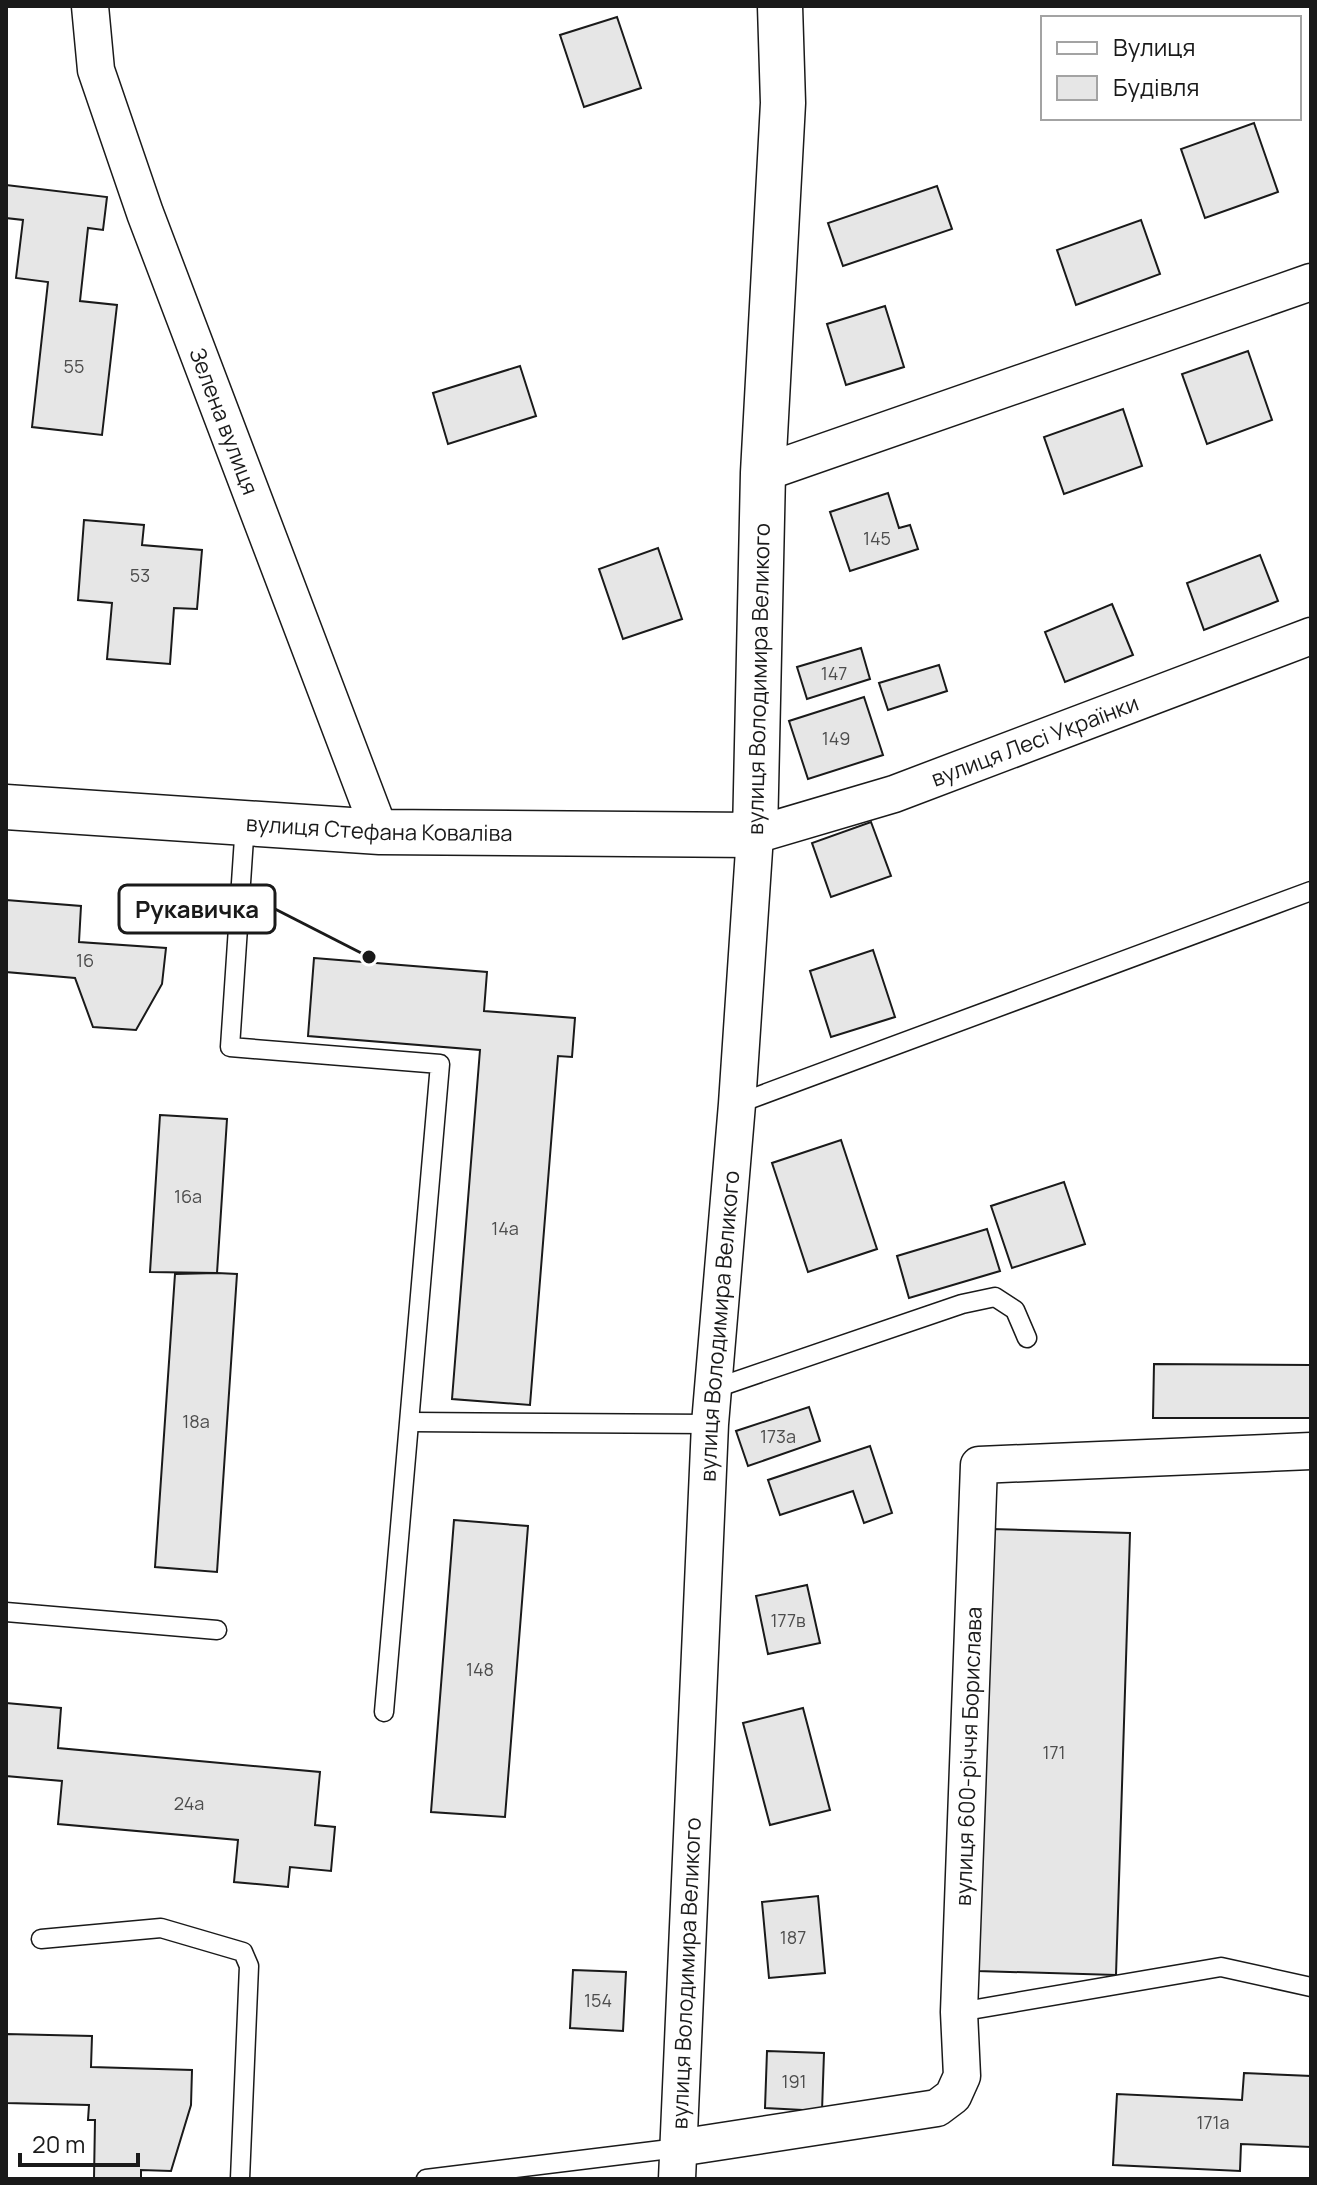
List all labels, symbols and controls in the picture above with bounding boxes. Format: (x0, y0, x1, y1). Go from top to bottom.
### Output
legend (1041, 16, 1301, 120)
text: Вулиця (1113, 30, 1195, 63)
text: Будівля (1113, 70, 1200, 103)
street label: Зелена вулиця (182, 343, 266, 499)
house number: 55 (64, 354, 84, 378)
street label: вулиця Володимира Великого (740, 523, 777, 835)
house number: 145 (863, 526, 891, 550)
house number: 53 (130, 563, 150, 587)
house number: 147 (821, 661, 847, 685)
street label: вулиця Лесі Українки (927, 688, 1143, 794)
house number: 149 (822, 726, 850, 750)
street label: вулиця Стефана Коваліва (245, 808, 513, 848)
callout: Рукавичка (119, 885, 275, 933)
text: Рукавичка (135, 892, 259, 925)
house number: 16 (76, 948, 94, 972)
street label: вулиця Володимира Великого (692, 1169, 746, 1482)
house number: 16а (174, 1184, 202, 1208)
house number: 14а (491, 1216, 519, 1240)
house number: 18а (182, 1409, 210, 1433)
house number: 173а (760, 1424, 796, 1448)
street label: вулиця 600-річчя Борислава (948, 1606, 989, 1906)
house number: 177в (770, 1608, 806, 1632)
house number: 148 (466, 1657, 494, 1681)
house number: 171 (1042, 1740, 1066, 1764)
house number: 24а (174, 1791, 204, 1815)
street label: вулиця Володимира Великого (664, 1817, 708, 2130)
house number: 187 (780, 1925, 806, 1949)
house number: 154 (584, 1988, 612, 2012)
house number: 191 (781, 2069, 807, 2093)
house number: 171а (1196, 2110, 1230, 2134)
scale bar (20, 2117, 138, 2167)
text: 20 m (32, 2127, 85, 2160)

